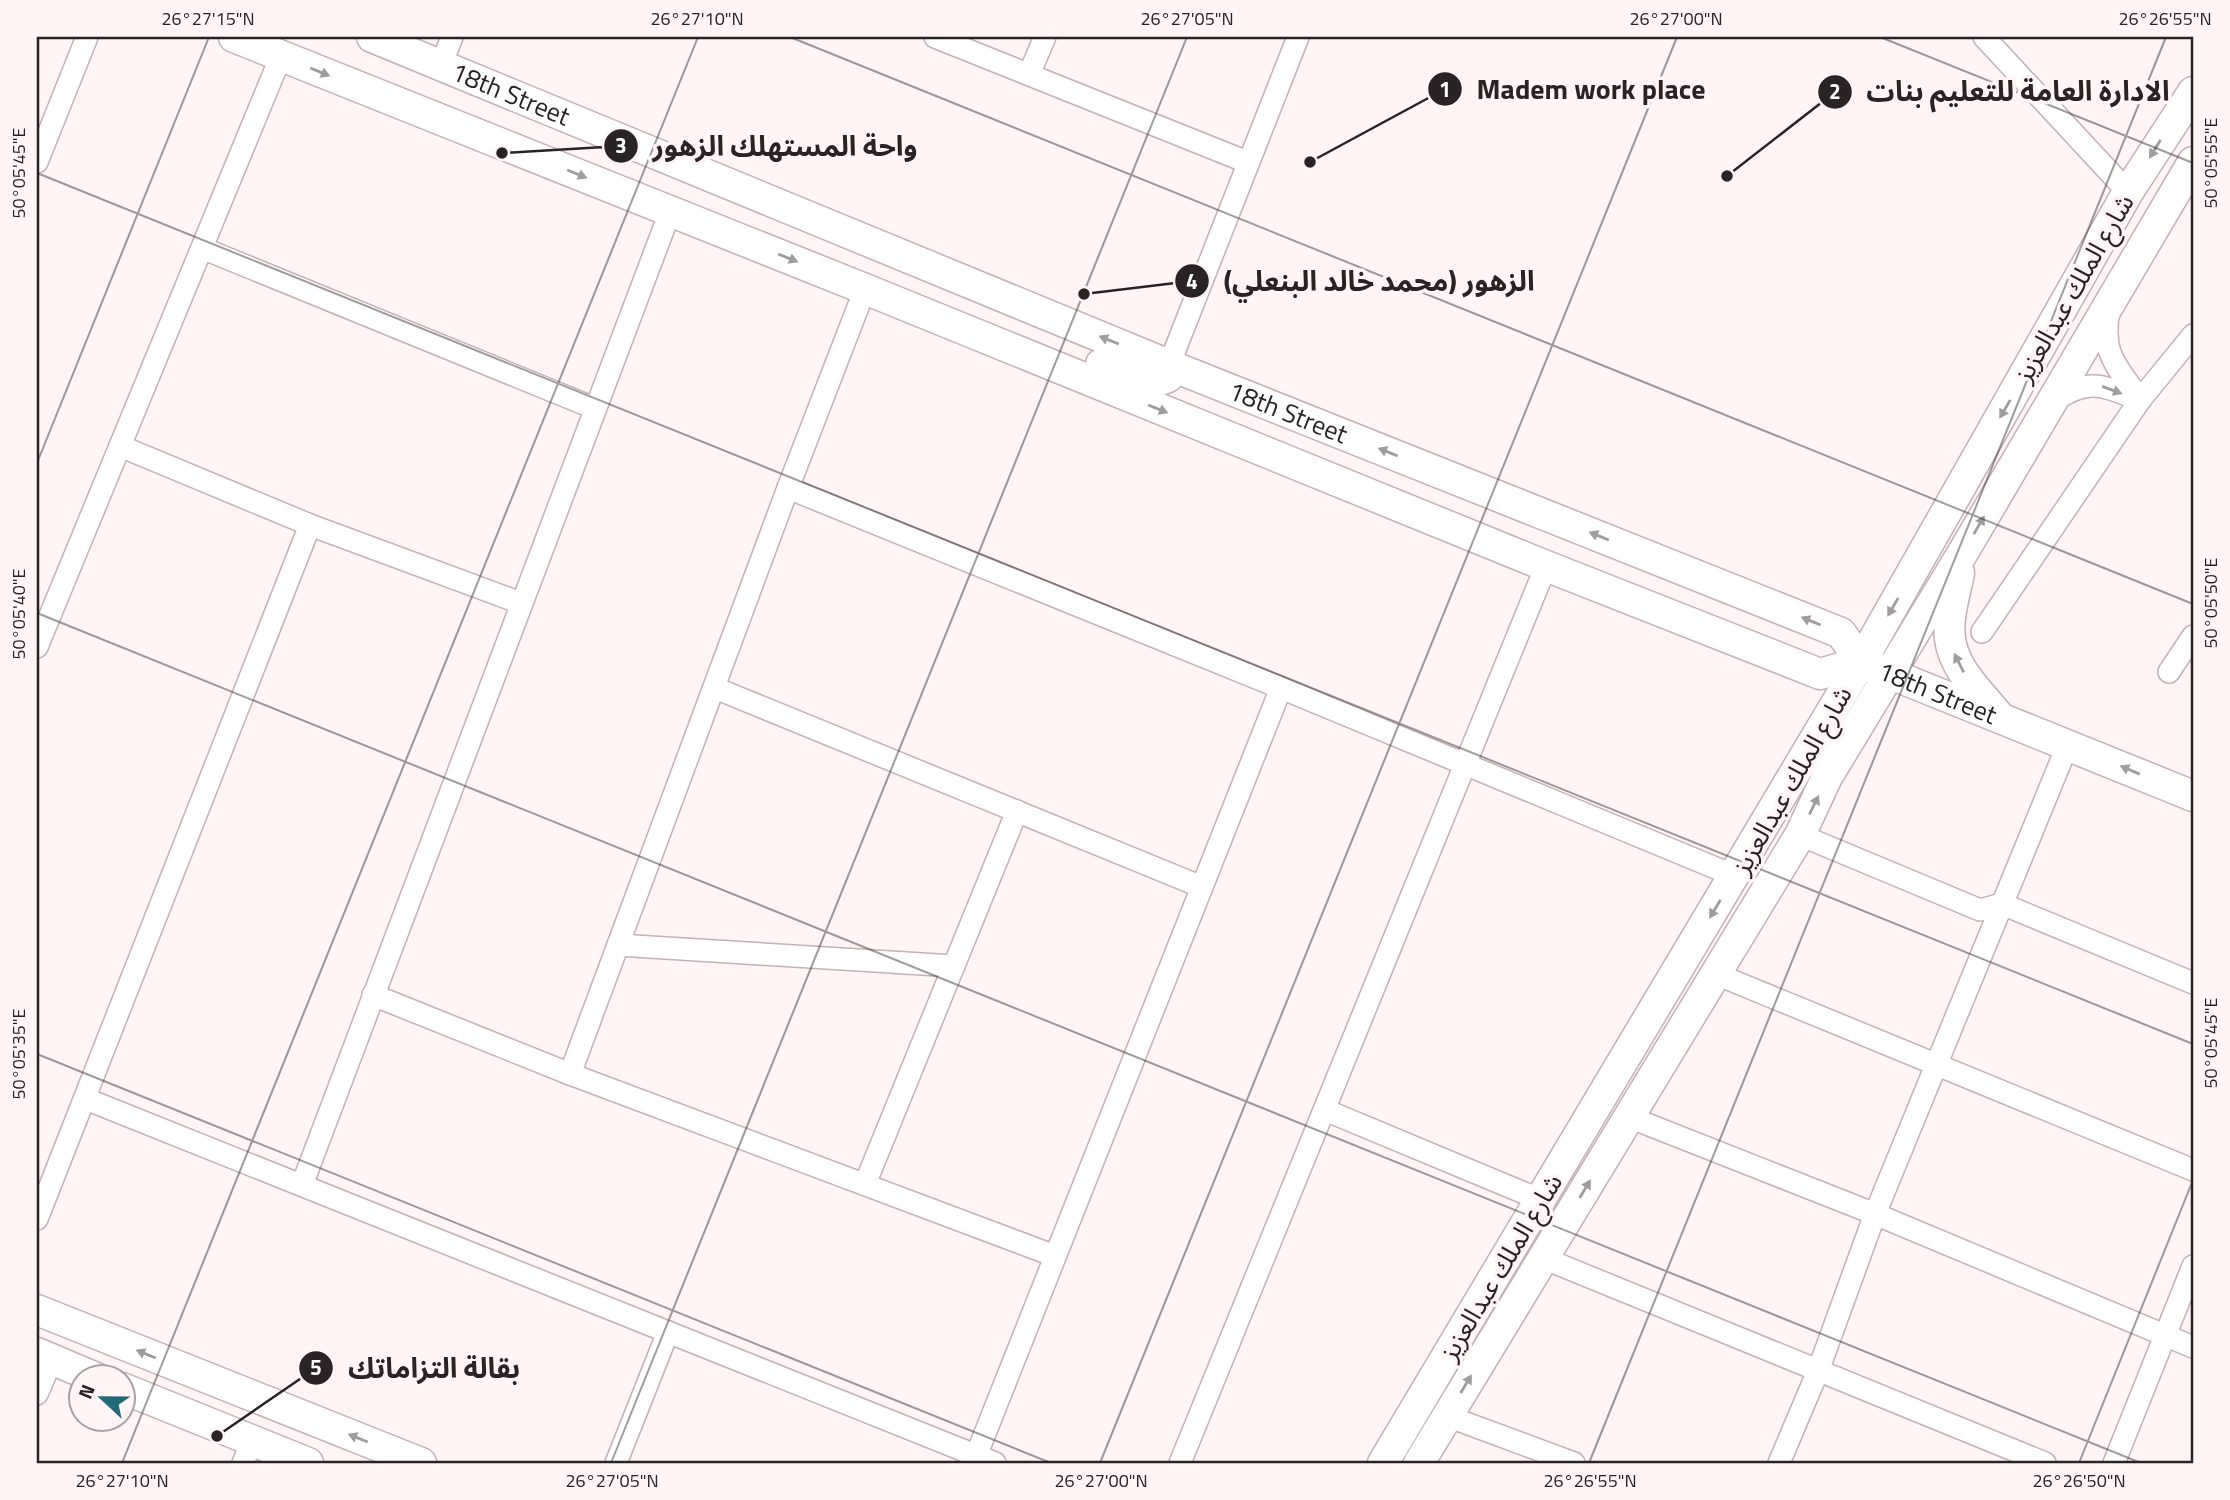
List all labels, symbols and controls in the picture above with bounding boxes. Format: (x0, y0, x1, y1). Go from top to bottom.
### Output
text: 26°27'15"N (161, 5, 255, 32)
text: 26°27'10"N (650, 5, 744, 32)
text: 26°27'05"N (1140, 5, 1234, 32)
text: 26°27'00"N (1629, 5, 1723, 32)
text: 26°26'55"N (2118, 5, 2212, 32)
street label: 18th Street (446, 52, 576, 135)
callout: Madem work place (1428, 65, 1720, 114)
one-way arrow (310, 66, 331, 77)
text: Madem work place (1477, 67, 1705, 110)
callout: الادارة العامة للتعليم بنات (1817, 67, 2183, 116)
text: الادارة العامة للتعليم بنات (1866, 69, 2170, 113)
text: 1 (1439, 73, 1451, 105)
text: 2 (1829, 75, 1841, 107)
text: 50°05'55"E (2197, 117, 2224, 208)
callout: واحة المستهلك الزهور (603, 121, 931, 170)
text: واحة المستهلك الزهور (652, 124, 917, 167)
text: 50°05'45"E (5, 127, 32, 218)
text: 3 (615, 129, 627, 161)
one-way arrow (2149, 139, 2162, 158)
one-way arrow (566, 169, 587, 180)
street label: شارع الملك عبدالعزيز (2003, 186, 2143, 390)
one-way arrow (778, 253, 799, 264)
callout: الزهور (محمد خالد البنعلي) (1174, 257, 1549, 306)
text: الزهور (محمد خالد البنعلي) (1223, 259, 1535, 303)
text: 4 (1186, 265, 1198, 297)
one-way arrow (1098, 334, 1119, 345)
street label: 18th Street (1223, 371, 1354, 453)
one-way arrow (2102, 384, 2123, 395)
one-way arrow (1999, 400, 2011, 419)
one-way arrow (1147, 403, 1168, 414)
one-way arrow (1377, 447, 1398, 458)
one-way arrow (1973, 515, 1986, 534)
one-way arrow (1589, 531, 1610, 542)
text: 50°05'50"E (2197, 557, 2224, 648)
text: 50°05'40"E (5, 568, 32, 659)
one-way arrow (1887, 598, 1899, 617)
one-way arrow (1800, 615, 1821, 626)
street label: 18th Street (1872, 651, 2003, 734)
one-way arrow (1953, 652, 1965, 672)
street label: شارع الملك عبدالعزيز (1721, 678, 1861, 882)
one-way arrow (2120, 764, 2141, 775)
one-way arrow (1808, 795, 1820, 815)
one-way arrow (1709, 899, 1722, 918)
text: 50°05'45"E (2197, 997, 2224, 1088)
text: 50°05'35"E (5, 1008, 32, 1099)
street label: شارع الملك عبدالعزيز (1429, 1166, 1572, 1368)
one-way arrow (1578, 1180, 1591, 1199)
callout: بقالة التزاماتك (299, 1344, 534, 1393)
text: بقالة التزاماتك (348, 1346, 520, 1389)
one-way arrow (136, 1348, 157, 1359)
text: 5 (310, 1351, 322, 1383)
north arrow (66, 1364, 136, 1434)
one-way arrow (1460, 1374, 1473, 1393)
text: N (70, 1380, 102, 1403)
one-way arrow (347, 1432, 368, 1443)
text: 26°27'10"N (75, 1467, 169, 1494)
text: 26°27'05"N (565, 1467, 659, 1494)
text: 26°27'00"N (1054, 1467, 1148, 1494)
text: 26°26'55"N (1543, 1467, 1637, 1494)
text: 26°26'50"N (2032, 1467, 2126, 1494)

